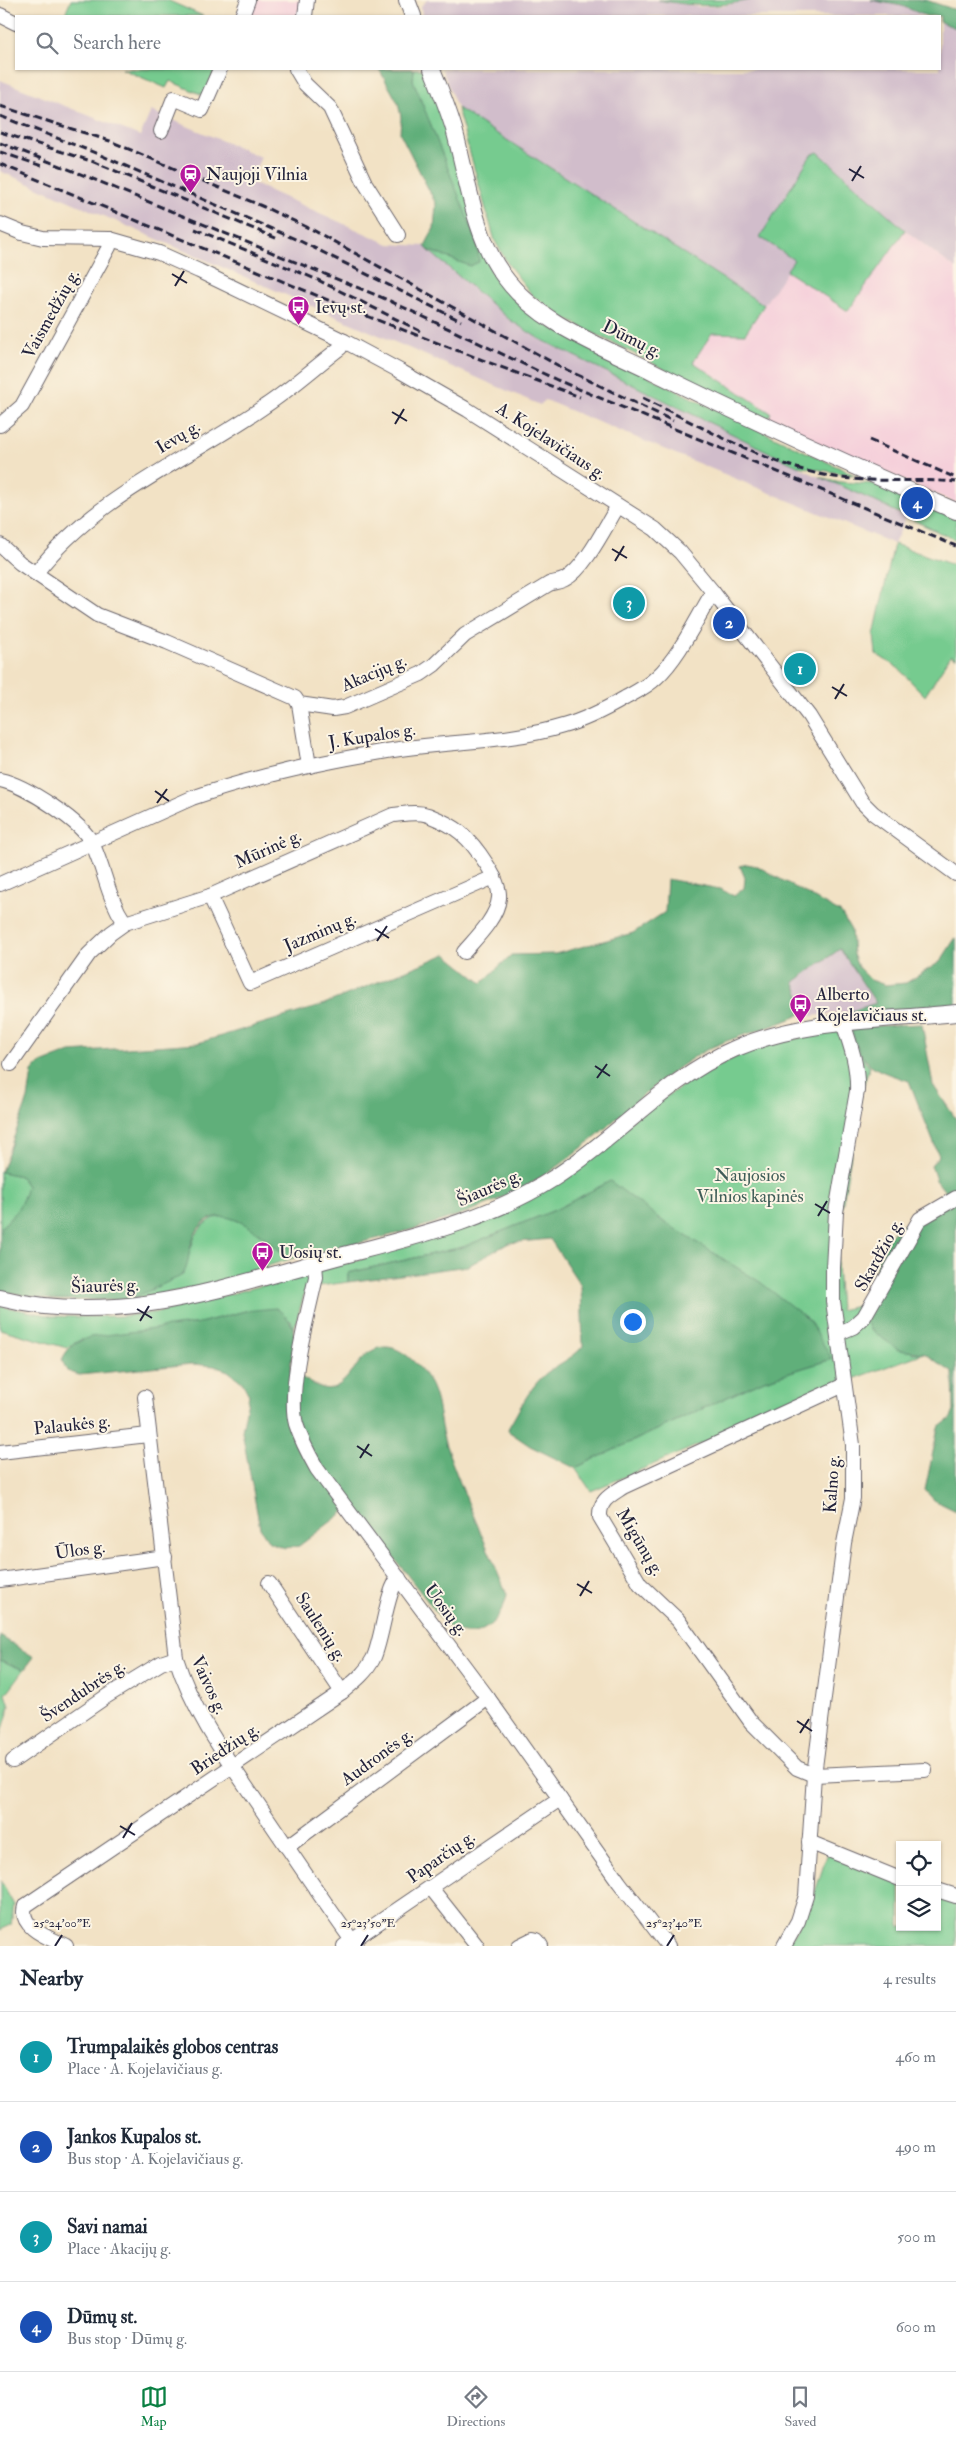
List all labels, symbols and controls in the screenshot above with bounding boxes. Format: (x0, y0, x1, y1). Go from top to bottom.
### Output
search box (15, 15, 941, 70)
icon: search (33, 29, 61, 57)
text: Search here (73, 31, 161, 55)
station icon: Naujoji Vilnia (178, 162, 202, 193)
place label: Naujoji Vilnia (206, 163, 308, 186)
street label: Vaismedžių g. (17, 265, 85, 363)
bus stop icon: Ievų st. (287, 295, 311, 326)
place label: Ievų st. (315, 296, 366, 319)
street label: Dūmų g. (599, 315, 665, 363)
street label: A. Kojelavičiaus g. (491, 396, 610, 485)
street label: Ievų g. (152, 415, 204, 459)
pin: 4 (901, 484, 933, 522)
pin: 3 (613, 584, 645, 622)
pin: 2 (713, 604, 745, 642)
street label: Akacijų g. (337, 649, 410, 697)
pin: 1 (784, 650, 816, 688)
street label: J. Kupalos g. (326, 718, 417, 754)
street label: Mūrinė g. (231, 824, 305, 874)
street label: Jazminų g. (279, 907, 360, 958)
place label: Alberto Kojelavičiaus st. (815, 983, 927, 1027)
bus stop icon: Alberto Kojelavičiaus st. (788, 992, 812, 1023)
street label: Šiaurės g. (453, 1163, 525, 1212)
park label: Naujosios Vilnios kapinės (696, 1164, 804, 1208)
street label: Skardžio g. (850, 1215, 908, 1295)
bus stop icon: Uosių st. (251, 1240, 275, 1271)
place label: Uosių st. (279, 1241, 342, 1264)
street label: Šiaurės g. (71, 1272, 139, 1299)
your location (620, 1309, 646, 1335)
street label: Palaukės g. (33, 1410, 111, 1440)
street label: Kalno g. (818, 1454, 846, 1514)
street label: Migūnų g. (611, 1504, 669, 1580)
street label: Ūlos g. (53, 1535, 107, 1565)
street label: Uosių g. (419, 1579, 473, 1641)
street label: Saulenių g. (290, 1588, 352, 1666)
street label: Vaivos g. (186, 1652, 232, 1718)
street label: Švendubrės g. (36, 1653, 130, 1728)
street label: Briedžių g. (186, 1718, 264, 1780)
street label: Audronės g. (336, 1723, 418, 1792)
street label: Paparčių g. (402, 1825, 480, 1889)
map controls (896, 1841, 941, 1931)
button: locate (896, 1841, 941, 1886)
button: layers (896, 1886, 941, 1931)
text: 25°24'00"E (33, 1916, 91, 1931)
text: 25°23'50"E (341, 1916, 396, 1931)
text: 25°23'40"E (646, 1916, 702, 1931)
text: Nearby (20, 1965, 83, 1992)
text: 4 results (883, 1969, 936, 1989)
text: Trumpalaikės globos centras (67, 2035, 278, 2059)
text: 1 (33, 2047, 39, 2067)
text: 460 m (895, 2047, 936, 2067)
text: Place · A. Kojelavičiaus g. (67, 2059, 223, 2079)
text: Jankos Kupalos st. (67, 2125, 201, 2149)
text: 2 (32, 2137, 40, 2157)
text: 490 m (895, 2137, 936, 2157)
text: Bus stop · A. Kojelavičiaus g. (67, 2149, 243, 2169)
text: Savi namai (67, 2215, 148, 2239)
text: 3 (33, 2227, 39, 2247)
text: 500 m (897, 2227, 936, 2247)
text: Place · Akacijų g. (67, 2239, 171, 2259)
text: Dūmų st. (67, 2305, 137, 2329)
text: 4 (32, 2317, 40, 2337)
text: 600 m (896, 2317, 936, 2337)
text: Bus stop · Dūmų g. (67, 2329, 187, 2349)
tab: Map (140, 2383, 168, 2430)
tab: Directions (447, 2383, 505, 2430)
tab: Saved (784, 2383, 816, 2430)

